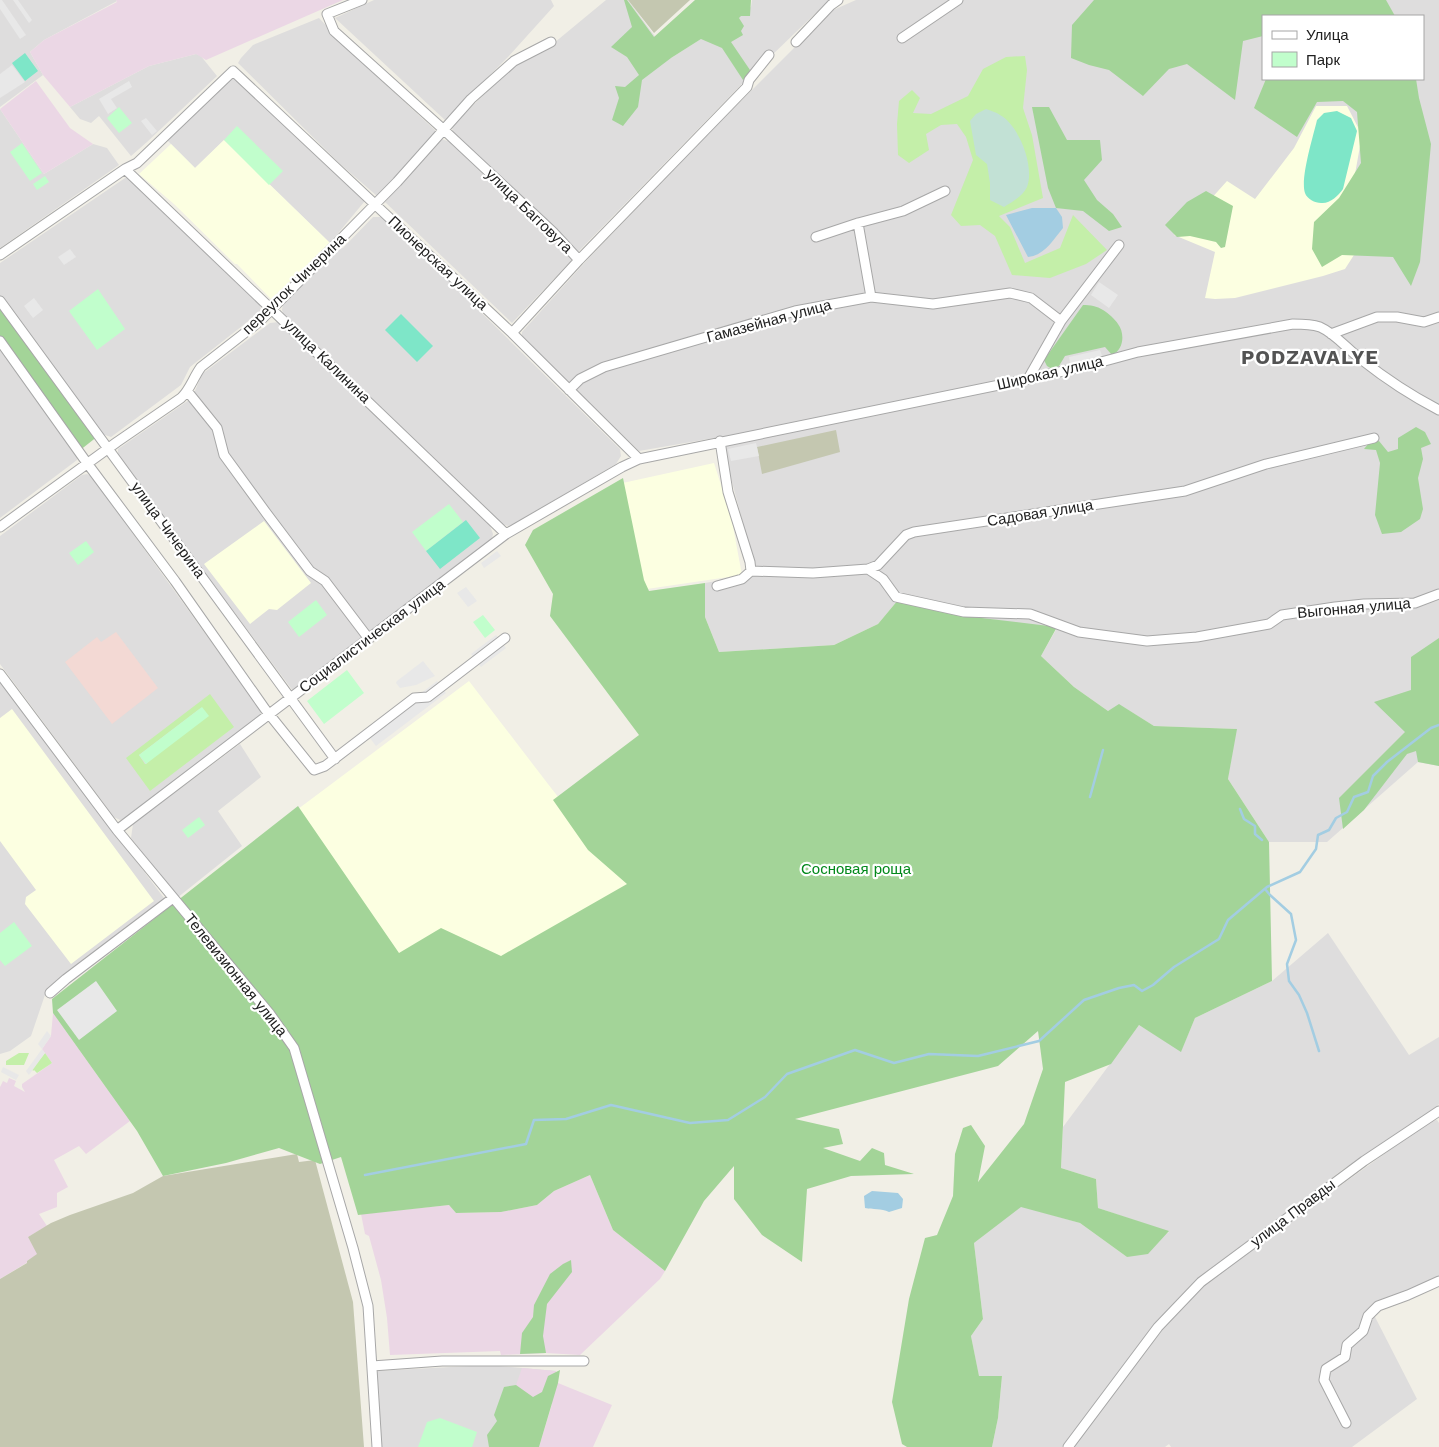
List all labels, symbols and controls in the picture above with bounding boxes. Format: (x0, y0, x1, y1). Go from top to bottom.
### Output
legend (1262, 15, 1424, 80)
text: Улица (1306, 26, 1349, 44)
text: Парк (1306, 51, 1340, 69)
street label: улица Багговута (482, 165, 577, 257)
street label: Пионерская улица (384, 212, 492, 314)
street label: переулок Чичерина (238, 229, 350, 338)
street label: Гамазейная улица (705, 295, 834, 346)
street label: улица Калинина (280, 315, 375, 407)
district label: PODZAVALYE (1241, 345, 1379, 369)
street label: Широкая улица (995, 352, 1106, 394)
street label: улица Чичерина (127, 479, 209, 582)
street label: Садовая улица (986, 496, 1095, 530)
street label: Социалистическая улица (296, 575, 449, 697)
street label: Выгонная улица (1297, 594, 1412, 622)
park label: Сосновая роща (801, 860, 912, 878)
street label: Телевизионная улица (181, 910, 291, 1040)
street label: улица Правды (1247, 1175, 1339, 1251)

